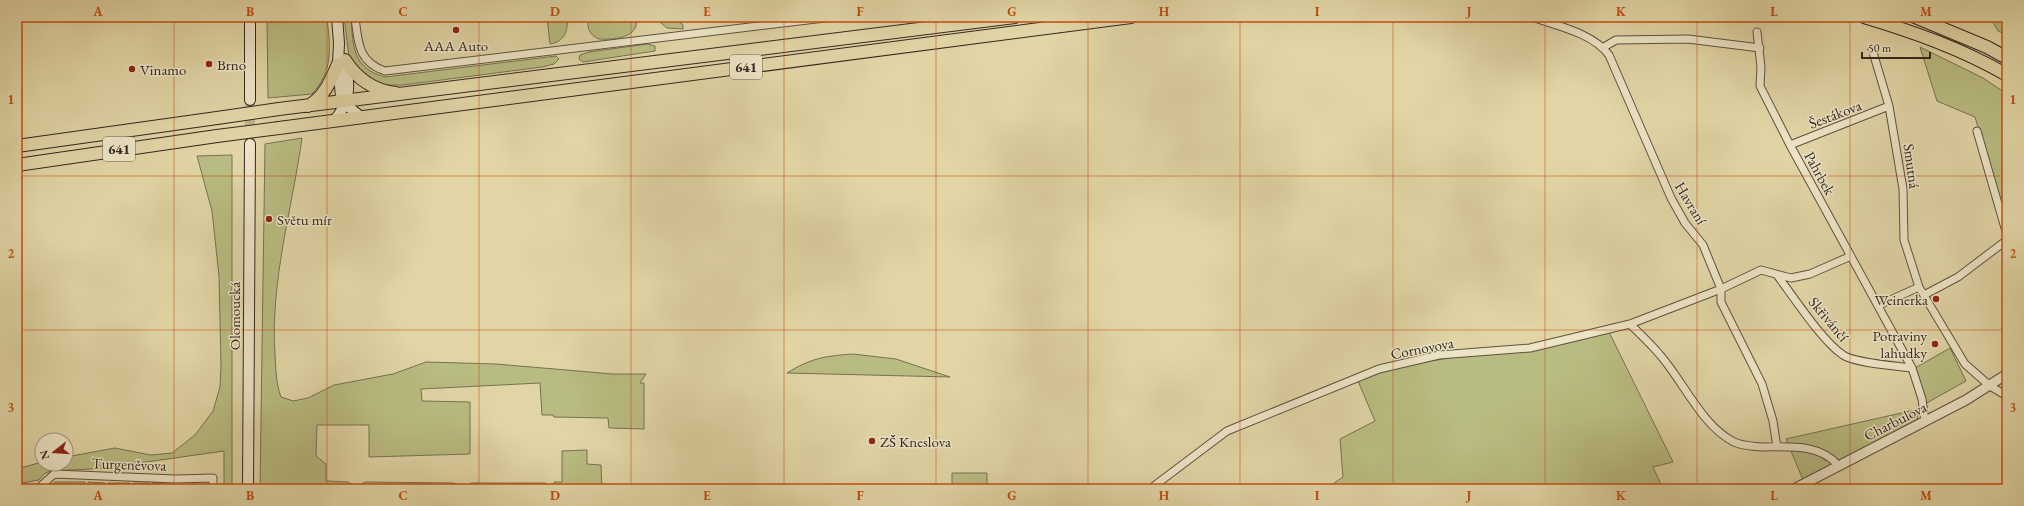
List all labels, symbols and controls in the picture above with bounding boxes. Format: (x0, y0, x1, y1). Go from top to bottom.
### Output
text: A (92, 3, 103, 20)
text: B (246, 3, 254, 20)
text: C (398, 3, 408, 20)
text: D (550, 3, 560, 20)
text: E (703, 3, 711, 20)
text: F (856, 3, 864, 20)
text: G (1007, 3, 1017, 20)
text: H (1159, 3, 1170, 20)
text: I (1315, 3, 1320, 20)
text: J (1465, 3, 1472, 20)
text: K (1616, 3, 1627, 20)
text: L (1770, 3, 1778, 20)
text: M (1920, 3, 1932, 20)
marker: AAA Auto (451, 25, 461, 35)
scale bar (1862, 34, 1930, 60)
place label: AAA Auto (423, 36, 488, 55)
text: 50 m (1868, 40, 1892, 56)
place label: Brno (217, 55, 246, 74)
road number: 641 (730, 55, 762, 79)
marker: Brno (204, 59, 214, 69)
place label: Vinamo (140, 60, 186, 79)
marker: Vinamo (127, 64, 137, 74)
text: 1 (8, 91, 15, 108)
text: 1 (2010, 91, 2017, 108)
street label: Šestákova (1806, 95, 1864, 133)
road number: 641 (103, 137, 135, 161)
street label: Smutná (1899, 142, 1925, 190)
street label: Pahrbek (1800, 148, 1840, 199)
street label: Havraní (1671, 178, 1711, 228)
place label: Světu mír (277, 210, 332, 229)
marker: Světu mír (264, 214, 274, 224)
text: 2 (8, 245, 15, 262)
text: 2 (2010, 245, 2017, 262)
street label: Olomoucká (225, 282, 244, 350)
place label: Weinerka (1874, 290, 1928, 309)
street label: Skřivánčí (1805, 293, 1853, 346)
marker: Weinerka (1931, 294, 1941, 304)
place label: Potraviny lahudky (1873, 326, 1927, 362)
street label: Cornovova (1389, 333, 1455, 363)
marker: Potraviny lahudky (1930, 339, 1940, 349)
street label: Charbulova (1860, 397, 1930, 445)
text: 3 (8, 399, 15, 416)
text: 3 (2010, 399, 2017, 416)
north arrow (34, 432, 74, 472)
place label: ZŠ Kneslova (880, 432, 951, 451)
marker: ZŠ Kneslova (867, 436, 877, 446)
text: N (36, 449, 52, 461)
street label: Turgeněvova (91, 453, 167, 475)
text: A (92, 487, 103, 504)
text: B (246, 487, 254, 504)
text: C (398, 487, 408, 504)
text: D (550, 487, 560, 504)
text: E (703, 487, 711, 504)
text: F (856, 487, 864, 504)
text: G (1007, 487, 1017, 504)
text: H (1159, 487, 1170, 504)
text: I (1315, 487, 1320, 504)
text: J (1465, 487, 1472, 504)
text: K (1616, 487, 1627, 504)
text: L (1770, 487, 1778, 504)
text: M (1920, 487, 1932, 504)

